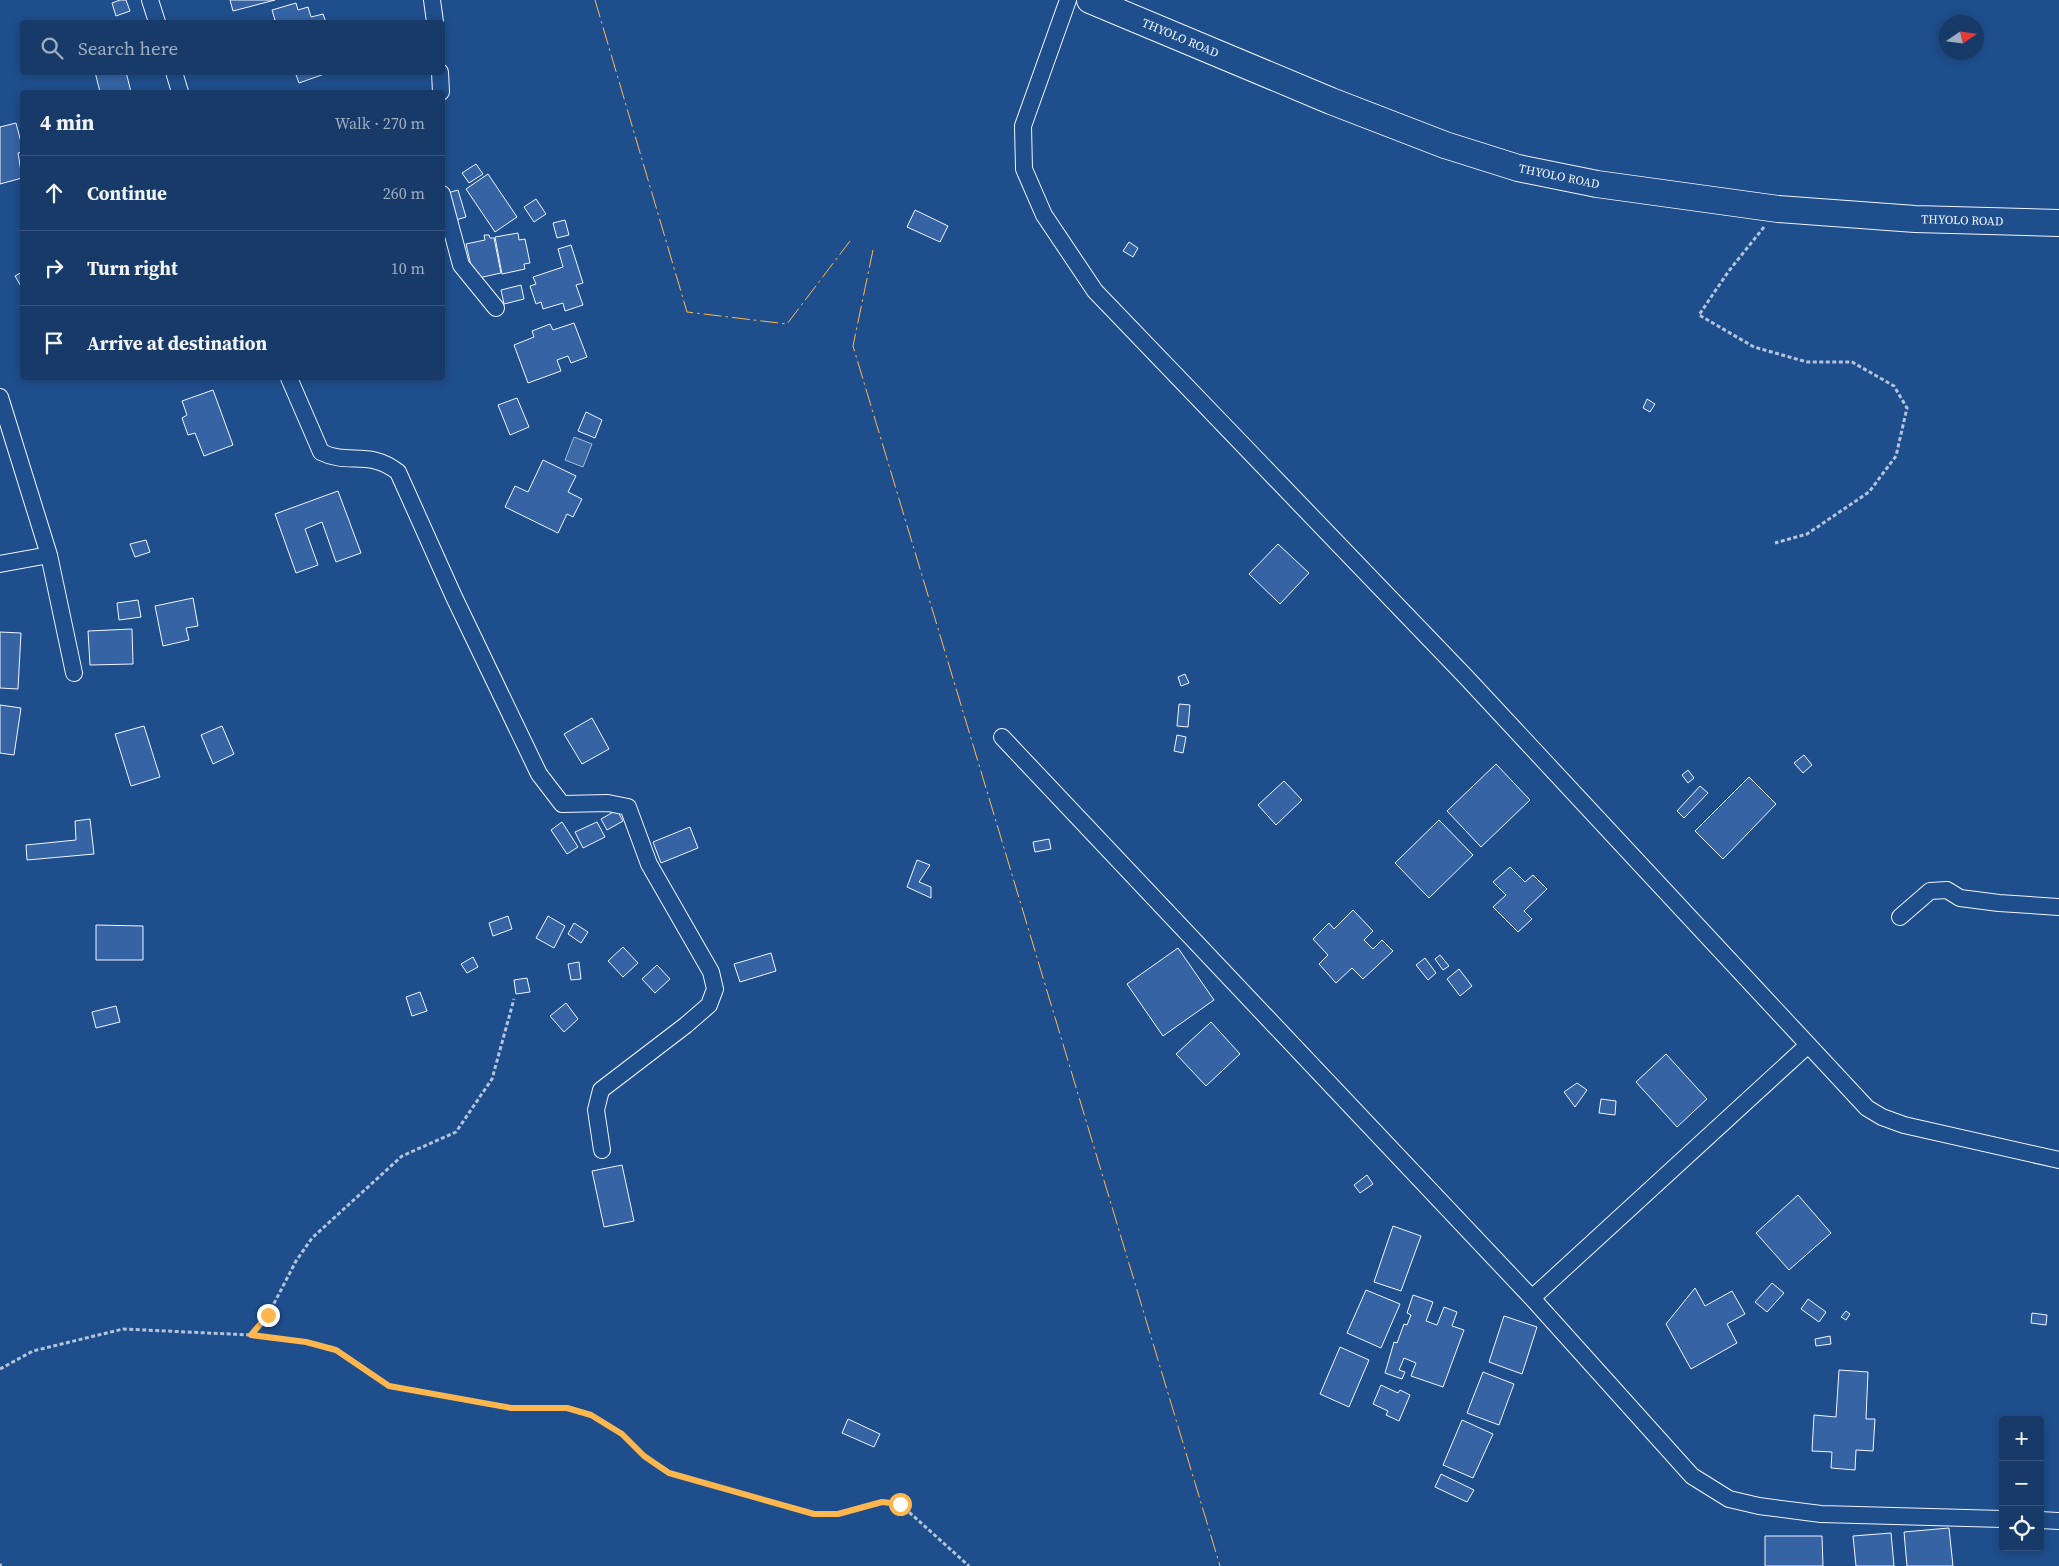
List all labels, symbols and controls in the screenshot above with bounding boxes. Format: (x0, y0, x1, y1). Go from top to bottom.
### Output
street label: THYOLO ROAD (1139, 15, 1221, 61)
north arrow (1939, 15, 1984, 60)
search box (20, 20, 445, 75)
icon: search (38, 34, 66, 62)
text: Search here (78, 35, 178, 61)
text: 4 min (40, 108, 95, 137)
text: Walk · 270 m (335, 112, 425, 134)
street label: THYOLO ROAD (1517, 160, 1601, 192)
icon: ahead (40, 179, 68, 207)
text: Continue (87, 180, 167, 206)
text: 260 m (383, 182, 425, 204)
street label: THYOLO ROAD (1921, 211, 2004, 229)
icon: right (40, 254, 68, 282)
text: Turn right (87, 255, 178, 281)
text: 10 m (391, 257, 425, 279)
icon: arrive (40, 329, 68, 357)
text: Arrive at destination (87, 330, 267, 356)
route end (257, 1304, 280, 1327)
map controls (1999, 1416, 2044, 1551)
button: + (1999, 1416, 2044, 1461)
button: − (1999, 1461, 2044, 1506)
route start (889, 1493, 912, 1516)
button: locate (1999, 1506, 2044, 1551)

